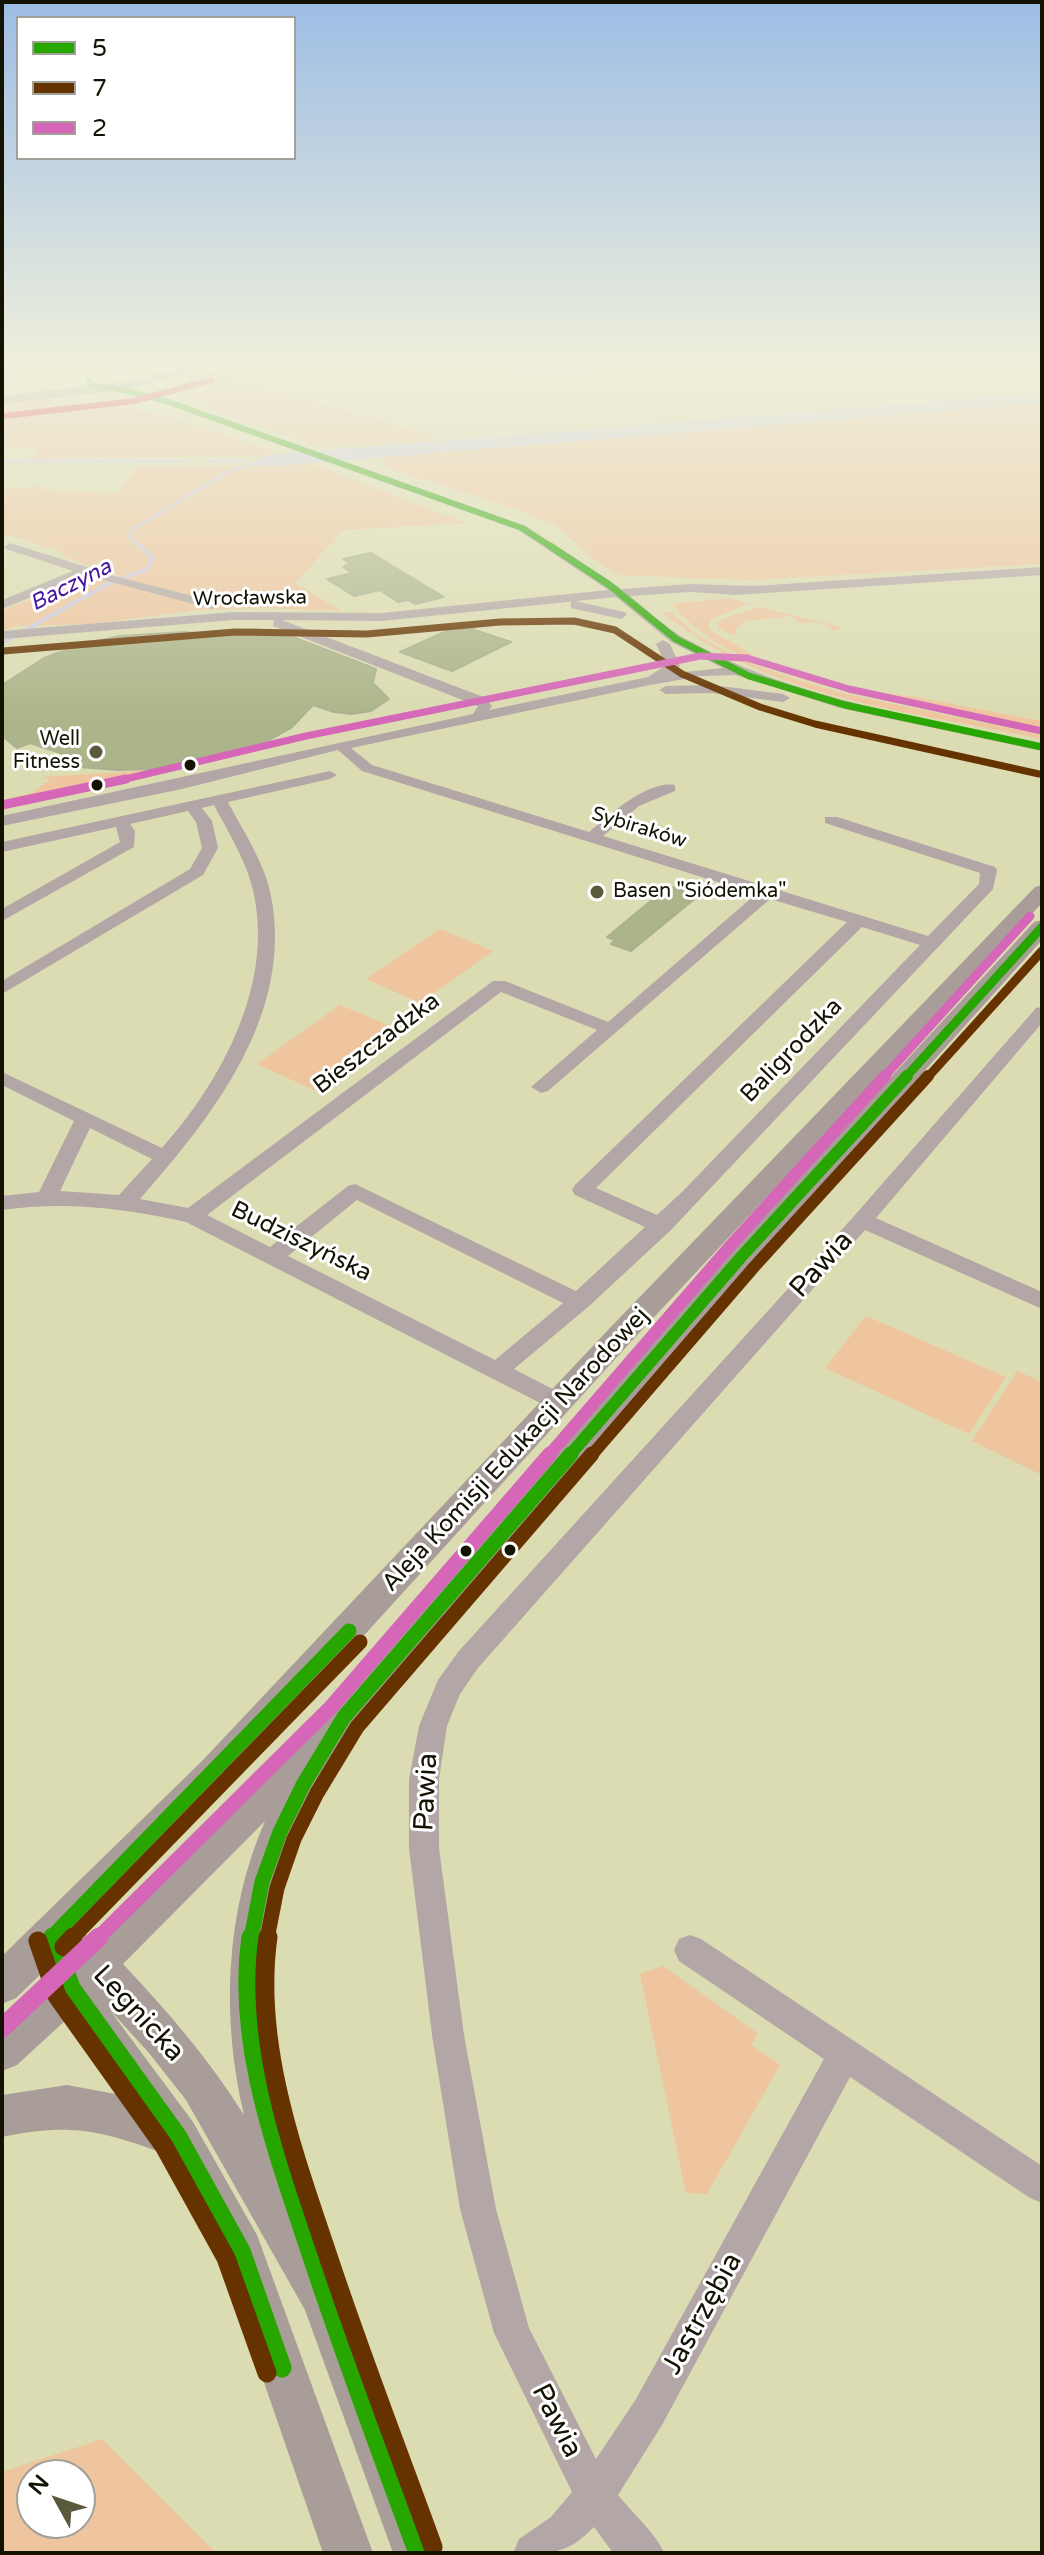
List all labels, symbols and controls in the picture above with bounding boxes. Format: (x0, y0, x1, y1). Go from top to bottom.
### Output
legend (16, 16, 296, 160)
text: 5 (92, 34, 107, 63)
text: 7 (92, 74, 107, 103)
text: 2 (92, 114, 107, 143)
water label: Baczyna (26, 554, 116, 618)
street label: Wrocławska (193, 586, 307, 612)
place label: Well Fitness (13, 728, 80, 775)
marker: Well Fitness (87, 743, 105, 761)
unlabelled marker (182, 757, 198, 773)
unlabelled marker (89, 777, 105, 793)
street label: Sybiraków (589, 802, 689, 854)
place label: Basen "Siódemka" (613, 880, 786, 904)
marker: Basen "Siódemka" (588, 883, 606, 901)
street label: Bieszczadzka (308, 987, 446, 1101)
street label: Baligrodzka (735, 993, 849, 1109)
street label: Budziszyńska (226, 1196, 376, 1288)
street label: Pawia (783, 1225, 861, 1305)
street label: Aleja Komisji Edukacji Narodowej (377, 1302, 655, 1598)
unlabelled marker (502, 1542, 518, 1558)
unlabelled marker (458, 1543, 474, 1559)
street label: Pawia (408, 1752, 446, 1832)
street label: Legnicka (85, 1959, 191, 2069)
street label: Jastrzębia (656, 2247, 750, 2381)
street label: Pawia (523, 2378, 589, 2464)
north arrow (16, 2459, 96, 2539)
text: N (24, 2470, 55, 2500)

